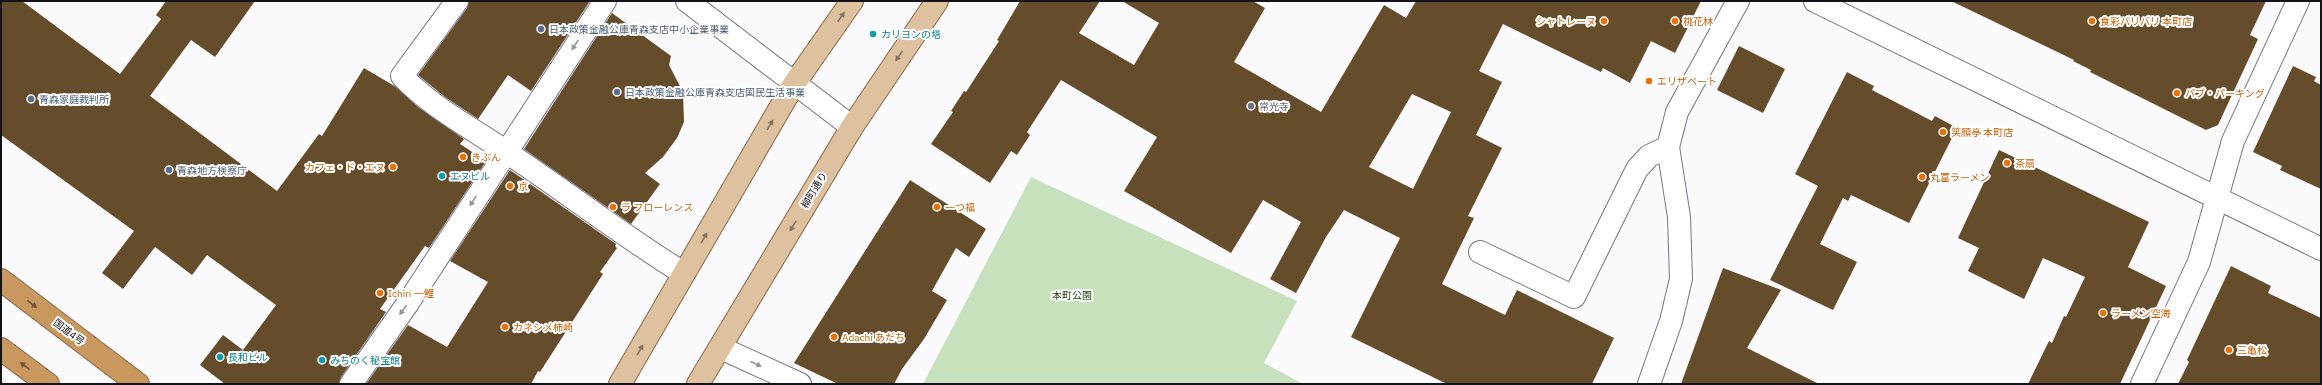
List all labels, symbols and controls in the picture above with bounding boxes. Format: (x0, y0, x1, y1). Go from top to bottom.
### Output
one-way arrow (837, 11, 845, 22)
place label: シャトレーヌ (1536, 15, 1596, 28)
place label: 桃花林 (1683, 15, 1713, 28)
place label: 食彩バリバリ 本町店 (2100, 15, 2192, 28)
marker: シャトレーヌ (1599, 16, 1609, 26)
marker: 桃花林 (1670, 16, 1680, 26)
marker: 食彩バリバリ 本町店 (2087, 16, 2097, 26)
place label: 日本政策金融公庫青森支店中小企業事業 (549, 23, 729, 36)
marker: 日本政策金融公庫青森支店中小企業事業 (536, 24, 546, 34)
place label: カリヨンの塔 (881, 28, 941, 41)
marker: カリヨンの塔 (868, 29, 878, 39)
one-way arrow (571, 40, 579, 50)
one-way arrow (895, 51, 903, 62)
place label: エリザベート (1657, 75, 1717, 88)
marker: エリザベート (1644, 76, 1654, 86)
place label: 日本政策金融公庫青森支店国民生活事業 (625, 86, 805, 99)
marker: 日本政策金融公庫青森支店国民生活事業 (612, 87, 622, 97)
place label: パブ・パーキング (2185, 87, 2265, 100)
marker: パブ・パーキング (2172, 88, 2182, 98)
place label: 青森家庭裁判所 (39, 93, 109, 106)
marker: 青森家庭裁判所 (26, 94, 36, 104)
place label: 常光寺 (1259, 100, 1289, 113)
marker: 常光寺 (1246, 101, 1256, 111)
one-way arrow (767, 119, 774, 131)
place label: 笑顔亭 本町店 (1951, 126, 2013, 139)
marker: 笑顔亭 本町店 (1938, 127, 1948, 137)
place label: きぶん (471, 151, 501, 164)
marker: きぶん (458, 152, 468, 162)
place label: 茶扇 (2015, 157, 2035, 170)
marker: 茶扇 (2002, 158, 2012, 168)
place label: カフェ・ド・エヌ (305, 161, 385, 174)
marker: カフェ・ド・エヌ (388, 162, 398, 172)
place label: 青森地方検察庁 (177, 164, 247, 177)
marker: 青森地方検察庁 (164, 165, 174, 175)
place label: エヌビル (450, 170, 490, 183)
street label: 柳町通り (798, 170, 830, 210)
marker: エヌビル (437, 171, 447, 181)
place label: 丸富ラーメン (1930, 171, 1990, 184)
marker: 丸富ラーメン (1917, 172, 1927, 182)
place label: 京 (518, 180, 528, 193)
marker: 京 (505, 181, 515, 191)
one-way arrow (470, 195, 477, 207)
place label: ラ フローレンス (621, 201, 693, 214)
place label: 一つ福 (945, 201, 975, 214)
marker: ラ フローレンス (608, 202, 618, 212)
marker: 一つ福 (932, 202, 942, 212)
one-way arrow (789, 221, 797, 231)
one-way arrow (701, 232, 708, 244)
place label: Ichiri 一鯉 (388, 287, 434, 300)
marker: Ichiri 一鯉 (375, 288, 385, 298)
park label: 本町公園 (1052, 289, 1092, 302)
one-way arrow (27, 300, 38, 308)
one-way arrow (399, 305, 407, 315)
place label: ラーメン空海 (2111, 307, 2171, 320)
marker: ラーメン空海 (2098, 308, 2108, 318)
street label: 国道4号 (51, 316, 87, 348)
place label: カネシメ柿崎 (513, 321, 573, 334)
marker: カネシメ柿崎 (500, 322, 510, 332)
place label: Adachi あだち (842, 331, 905, 344)
marker: Adachi あだち (829, 332, 839, 342)
one-way arrow (636, 344, 643, 356)
place label: 三亀松 (2237, 344, 2267, 357)
marker: 三亀松 (2224, 345, 2234, 355)
place label: 長和ビル (228, 351, 268, 364)
marker: 長和ビル (215, 352, 225, 362)
place label: みちのく秘宝館 (330, 354, 400, 367)
marker: みちのく秘宝館 (317, 355, 327, 365)
one-way arrow (751, 361, 762, 367)
one-way arrow (19, 362, 30, 371)

